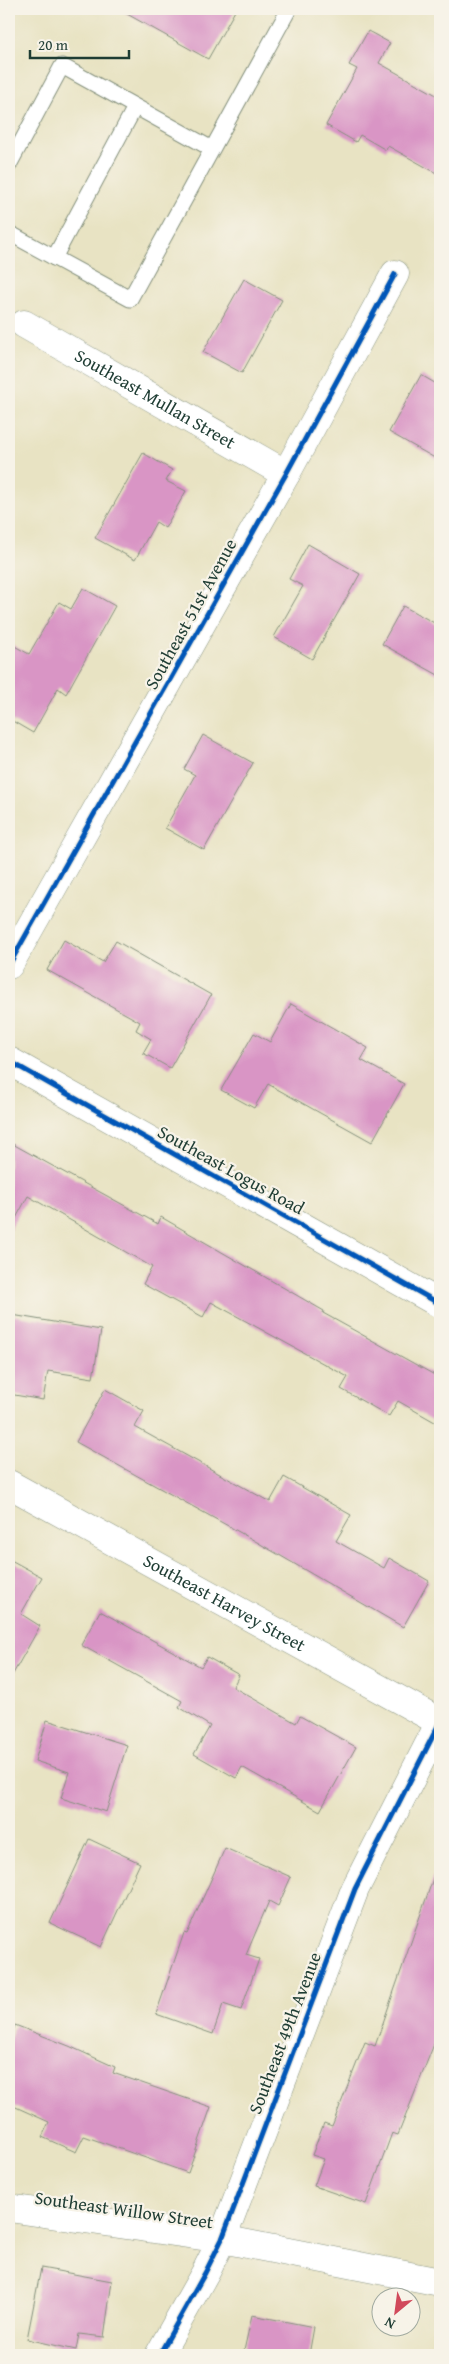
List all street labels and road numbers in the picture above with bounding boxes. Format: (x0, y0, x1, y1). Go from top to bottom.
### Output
street label: Southeast Mullan Street (70, 342, 241, 456)
street label: Southeast 51st Avenue (138, 533, 243, 694)
street label: Southeast Logus Road (153, 1118, 310, 1221)
street label: Southeast Harvey Street (138, 1547, 311, 1659)
street label: Southeast 49th Avenue (241, 1948, 328, 2118)
street label: Southeast Willow Street (33, 2184, 216, 2236)

